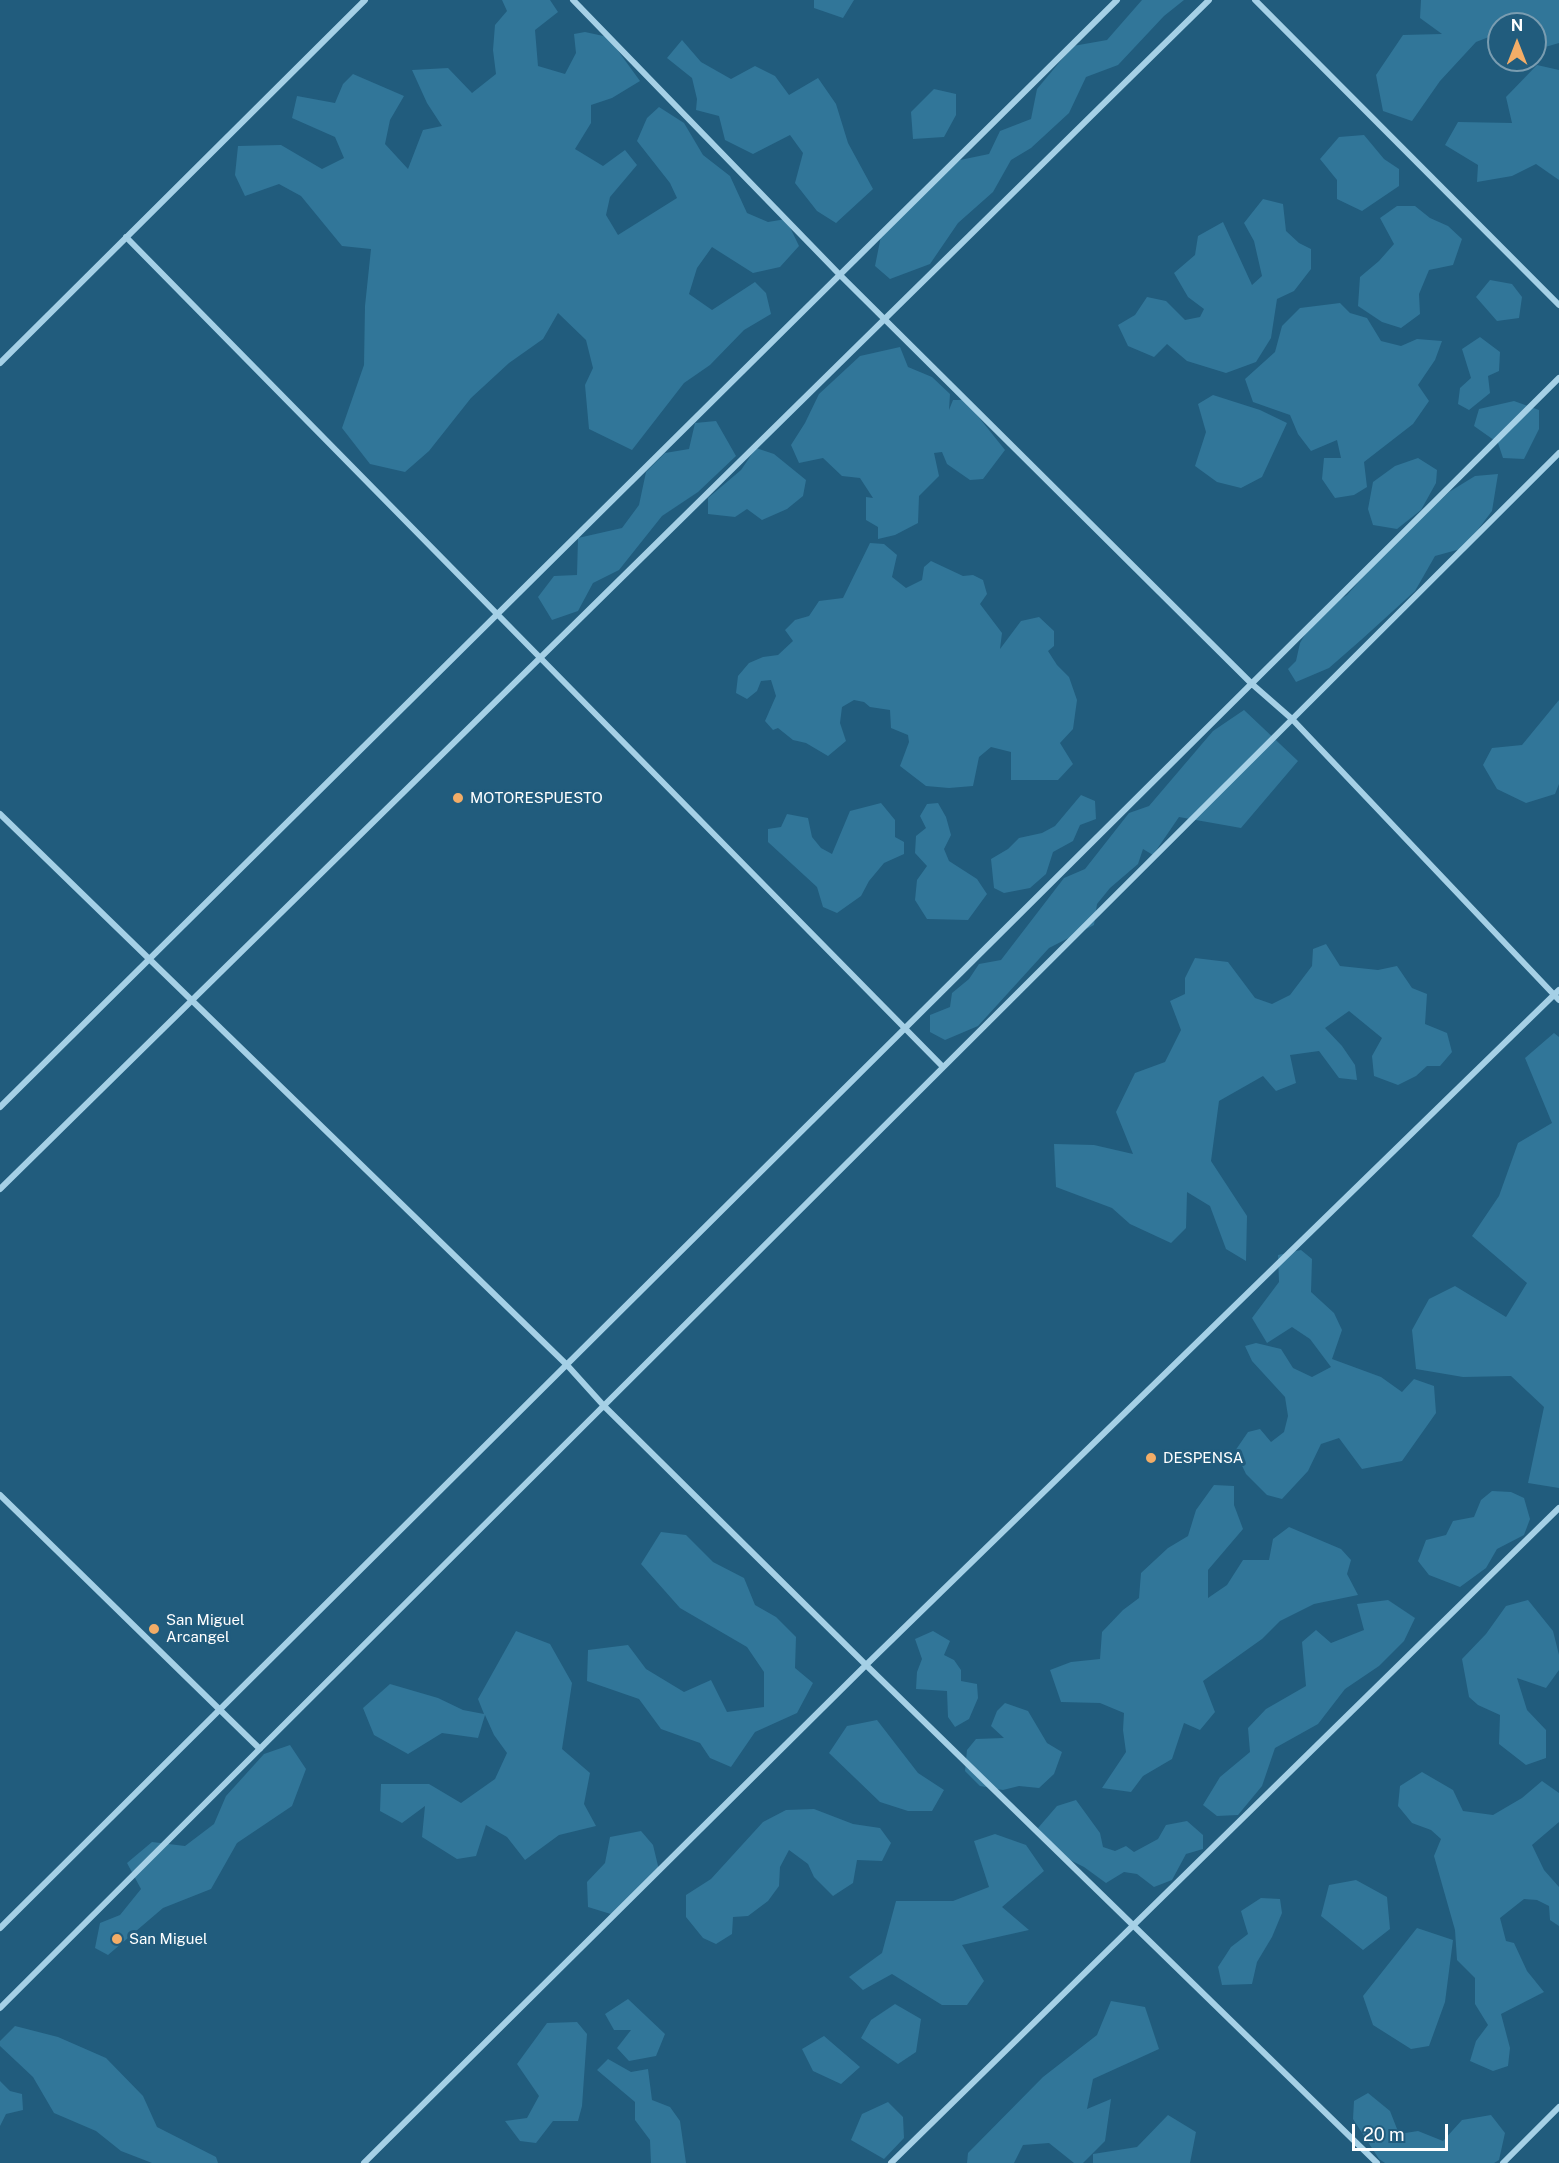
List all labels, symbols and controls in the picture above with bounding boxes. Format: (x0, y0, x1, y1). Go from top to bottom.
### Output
north arrow (1487, 12, 1547, 72)
text: N (1511, 16, 1523, 35)
place label: MOTORESPUESTO (470, 789, 603, 807)
marker: MOTORESPUESTO (451, 791, 465, 805)
place label: DESPENSA (1163, 1449, 1243, 1467)
marker: DESPENSA (1144, 1451, 1158, 1465)
place label: San Miguel Arcangel (166, 1611, 244, 1646)
marker: San Miguel Arcangel (147, 1622, 161, 1636)
place label: San Miguel (129, 1930, 207, 1948)
marker: San Miguel (110, 1932, 124, 1946)
scale bar (1355, 2112, 1451, 2150)
text: 20 m (1363, 2124, 1405, 2145)

